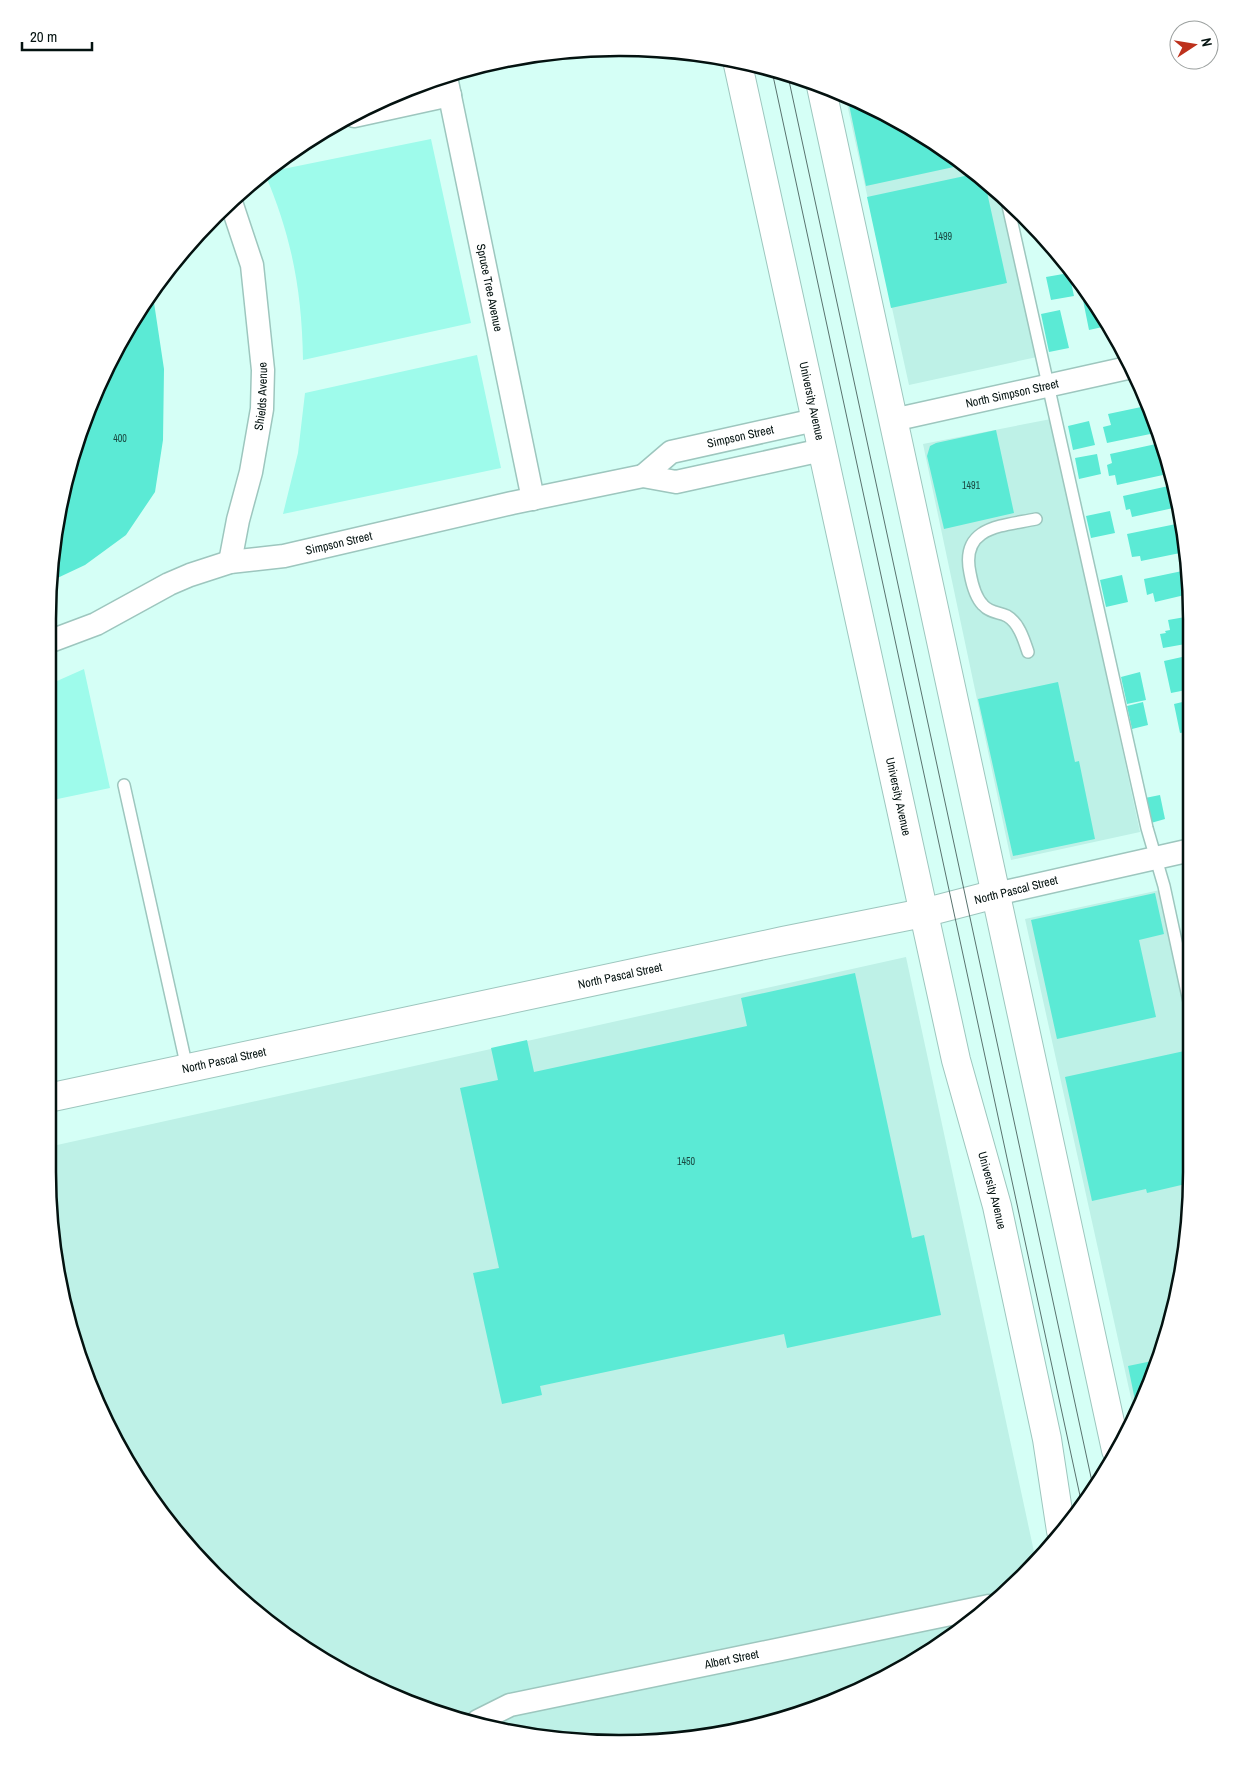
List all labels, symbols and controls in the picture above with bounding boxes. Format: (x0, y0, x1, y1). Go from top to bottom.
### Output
scale bar (22, 20, 92, 52)
north arrow (1169, 20, 1219, 70)
text: 20 m (30, 26, 57, 47)
text: N (1197, 36, 1216, 48)
house number: 1499 (934, 230, 953, 243)
street label: Spruce Tree Avenue (473, 242, 506, 333)
street label: University Avenue (795, 360, 828, 442)
street label: Shields Avenue (250, 361, 271, 432)
street label: North Simpson Street (964, 375, 1060, 412)
street label: Simpson Street (706, 421, 776, 452)
house number: 400 (113, 432, 127, 445)
house number: 1491 (962, 479, 981, 492)
street label: Simpson Street (304, 528, 374, 559)
street label: University Avenue (882, 756, 915, 837)
street label: North Pascal Street (973, 872, 1060, 908)
street label: North Pascal Street (577, 959, 664, 993)
street label: North Pascal Street (181, 1044, 268, 1077)
street label: University Avenue (974, 1150, 1010, 1231)
house number: 1450 (677, 1155, 696, 1168)
street label: Albert Street (702, 1646, 760, 1673)

